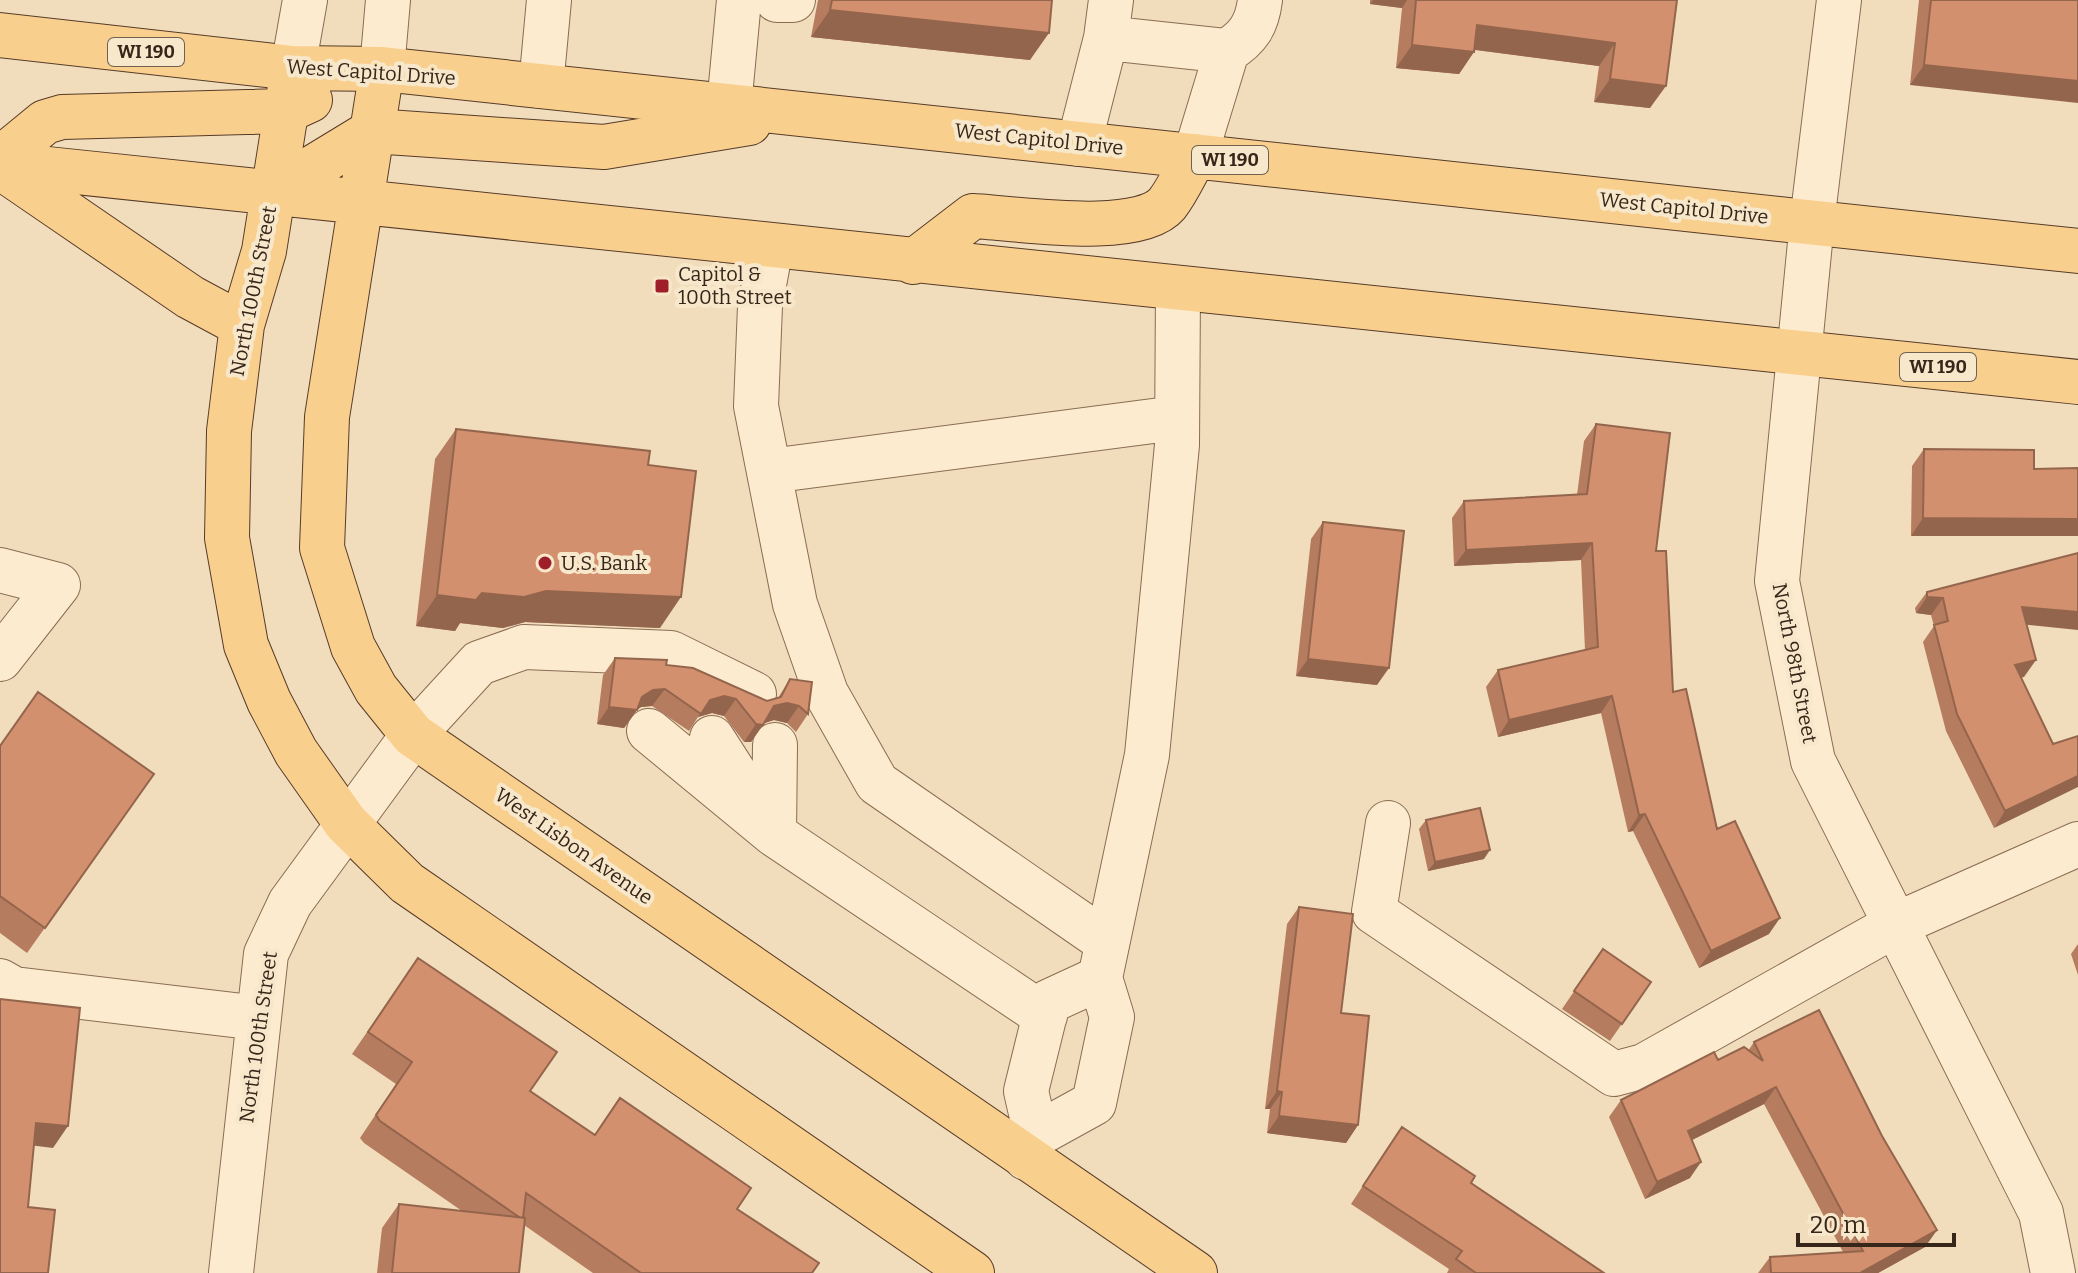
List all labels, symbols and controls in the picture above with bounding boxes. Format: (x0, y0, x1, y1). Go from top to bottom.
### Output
road number: WI 190 (108, 38, 184, 66)
street label: West Capitol Drive (286, 54, 456, 90)
street label: West Capitol Drive (953, 118, 1125, 160)
road number: WI 190 (1192, 146, 1268, 174)
street label: West Capitol Drive (1598, 187, 1770, 229)
street label: North 100th Street (225, 204, 281, 378)
place label: Capitol & 100th Street (678, 262, 792, 309)
marker: Capitol & 100th Street (653, 277, 671, 295)
road number: WI 190 (1900, 353, 1976, 381)
place label: U.S. Bank (561, 551, 648, 575)
marker: U.S. Bank (536, 554, 554, 572)
street label: North 98th Street (1768, 581, 1822, 745)
street label: West Lisbon Avenue (491, 783, 657, 909)
street label: North 100th Street (234, 950, 282, 1124)
scale bar (1798, 1197, 1954, 1247)
text: 20 m (1810, 1211, 1866, 1239)

